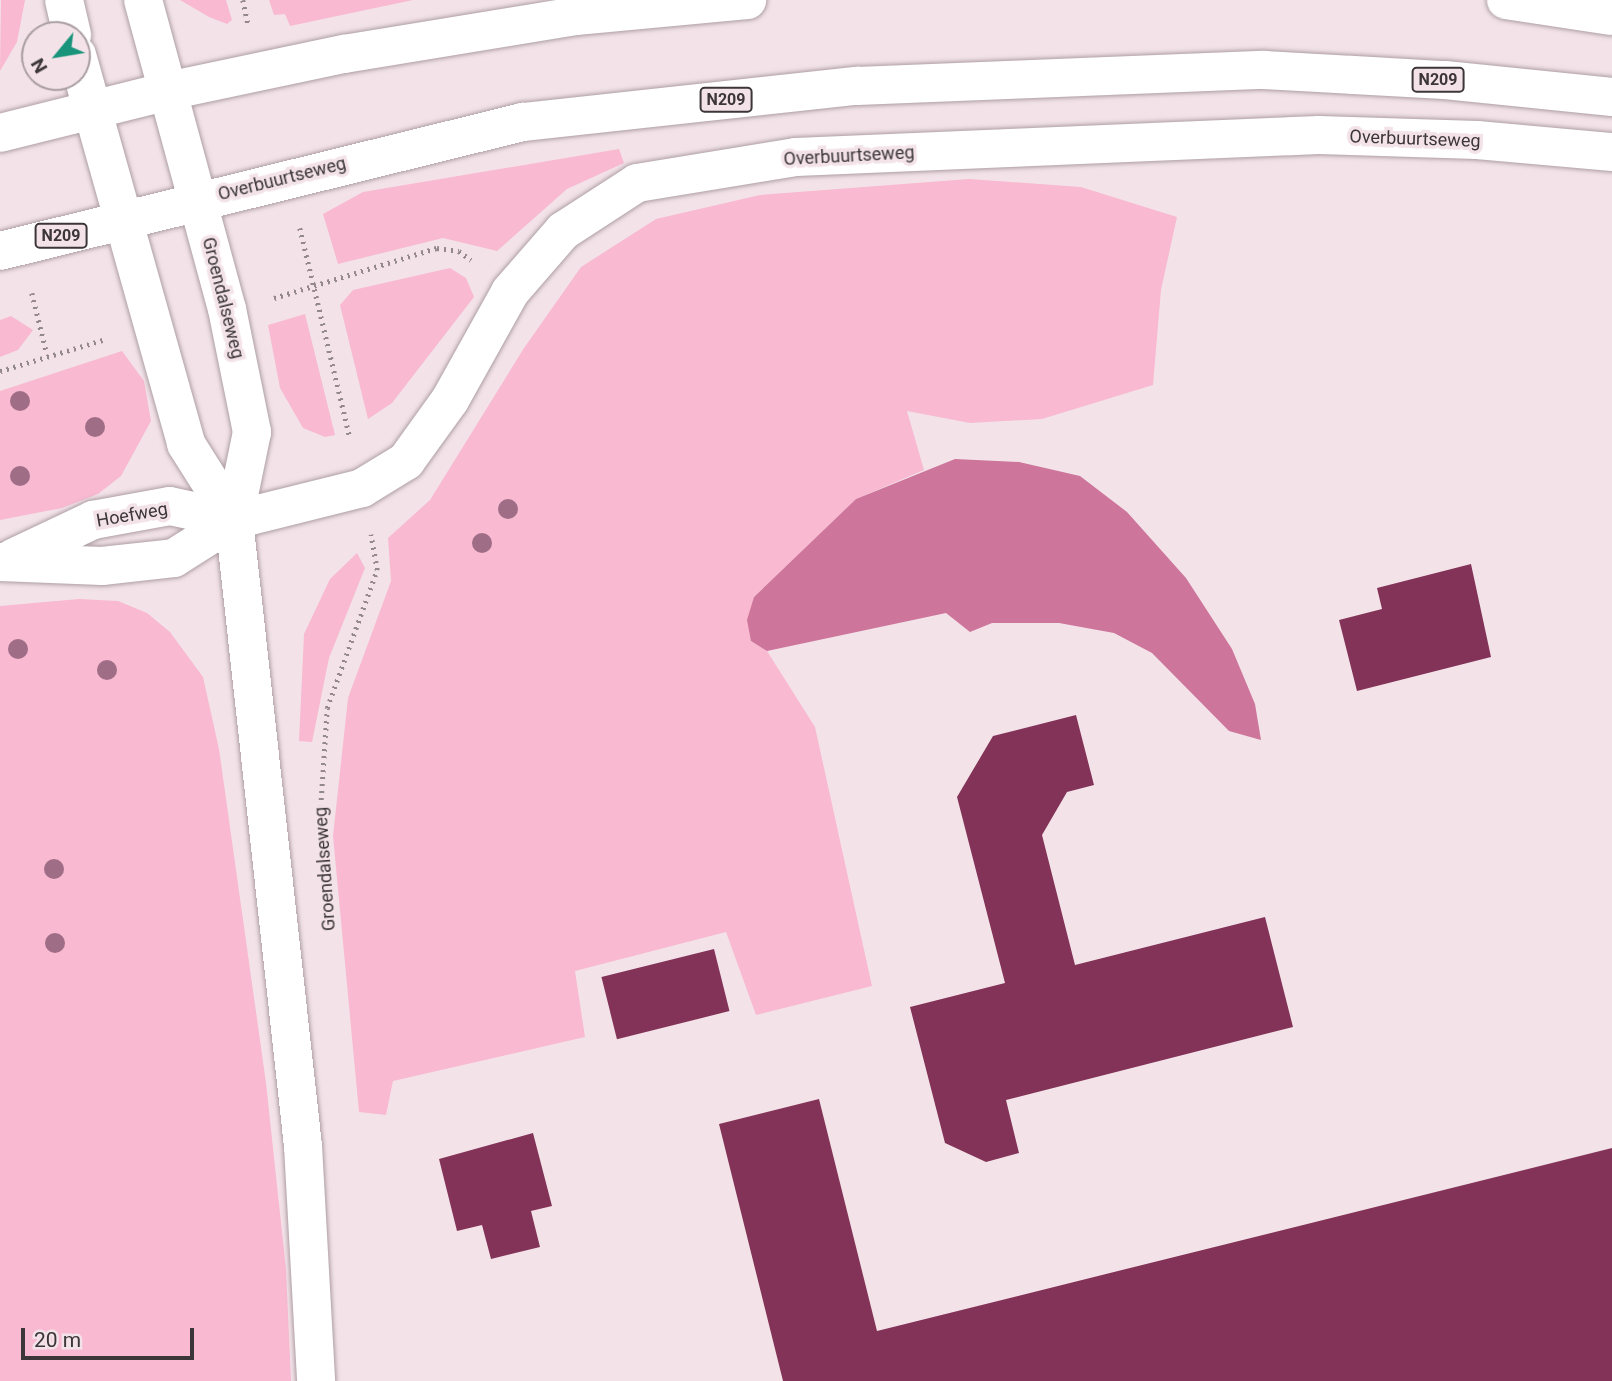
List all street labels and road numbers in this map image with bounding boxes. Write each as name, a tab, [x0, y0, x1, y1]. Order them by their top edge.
road number: N209	[1410, 68, 1466, 92]
road number: N209	[698, 88, 754, 113]
street label: Overbuurtseweg	[1349, 126, 1481, 152]
street label: Overbuurtseweg	[783, 142, 915, 170]
street label: Overbuurtseweg	[216, 153, 348, 205]
road number: N209	[33, 224, 89, 248]
street label: Groendalseweg	[197, 235, 249, 361]
street label: Hoefweg	[95, 498, 169, 532]
street label: Groendalseweg	[310, 806, 340, 932]

